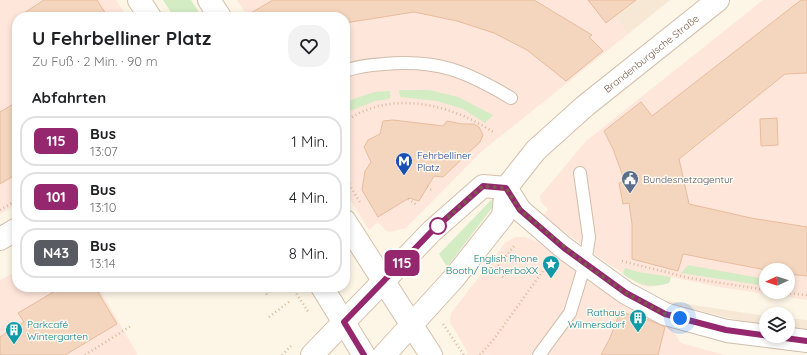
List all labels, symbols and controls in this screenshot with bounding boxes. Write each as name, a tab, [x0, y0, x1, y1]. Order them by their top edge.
street label: Brandenburgische Straße	[601, 12, 702, 96]
button: heart	[288, 25, 330, 67]
text: U Fehrbelliner Platz	[32, 26, 211, 50]
text: Zu Fuß · 2 Min. · 90 m	[32, 53, 158, 69]
text: Abfahrten	[32, 88, 106, 107]
text: Bus	[90, 124, 116, 143]
text: 115	[47, 132, 65, 150]
text: 1 Min.	[291, 132, 328, 151]
text: 13:07	[90, 143, 118, 159]
place label: Fehrbelliner Platz	[417, 149, 472, 174]
metro station icon: Fehrbelliner Platz	[394, 151, 414, 176]
public building icon: Bundesnetzagentur	[620, 169, 640, 194]
place label: Bundesnetzagentur	[643, 173, 734, 186]
text: Bus	[90, 180, 116, 199]
text: 101	[46, 188, 66, 206]
text: 4 Min.	[289, 188, 328, 207]
text: 13:10	[90, 199, 117, 215]
unlabelled marker	[429, 217, 447, 235]
text: Bus	[90, 236, 116, 255]
text: N43	[43, 244, 69, 262]
text: 8 Min.	[289, 244, 328, 263]
line badge: 115	[379, 250, 425, 276]
place label: English Phone Booth/ BücherboXX	[446, 252, 538, 277]
text: 115	[393, 254, 411, 272]
place icon: English Phone Booth/ BücherboXX	[541, 254, 561, 279]
text: 13:14	[90, 255, 116, 271]
north arrow	[759, 263, 795, 299]
map controls	[759, 263, 795, 343]
place label: Rathaus Wilmersdorf	[568, 306, 625, 331]
button: layers	[759, 307, 795, 343]
building icon: Rathaus Wilmersdorf	[628, 308, 648, 333]
your location	[670, 308, 690, 328]
place label: Parkcafé Wintergarten	[27, 318, 88, 343]
building icon: Parkcafé Wintergarten	[4, 320, 24, 345]

